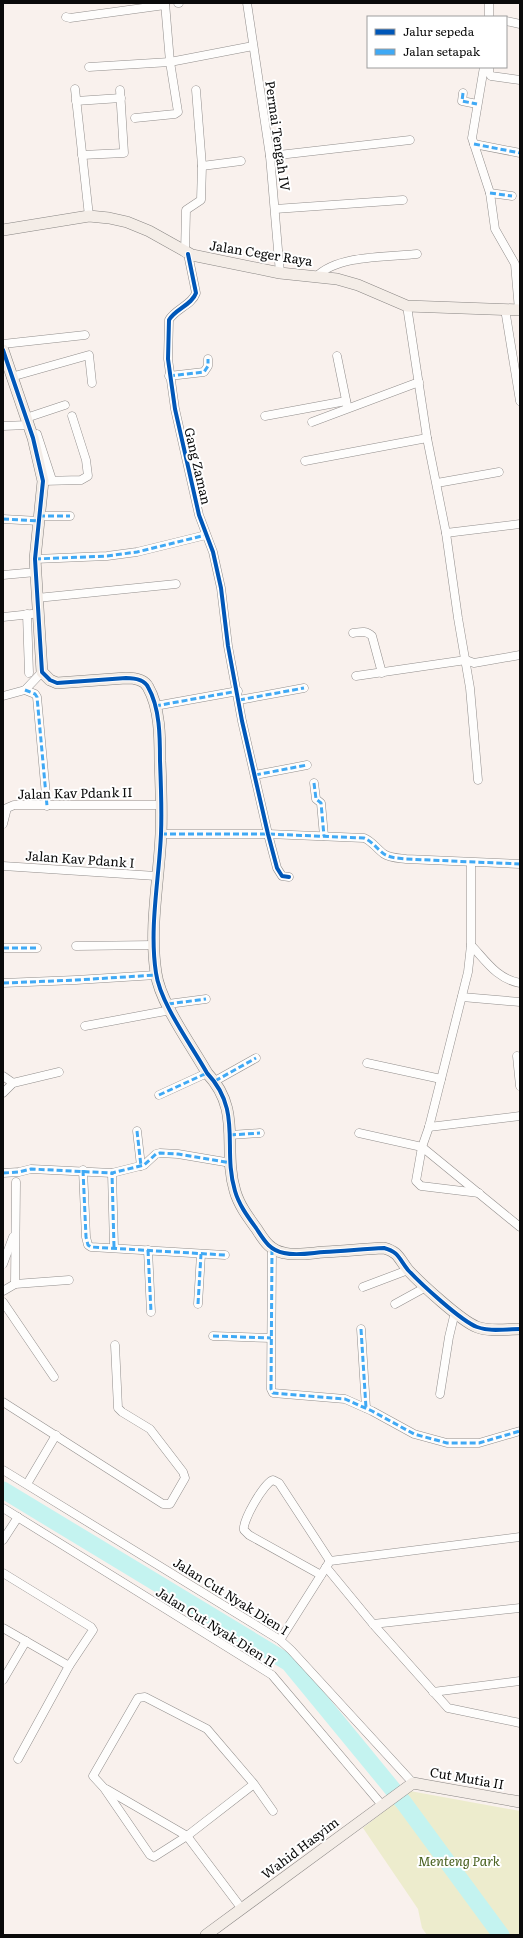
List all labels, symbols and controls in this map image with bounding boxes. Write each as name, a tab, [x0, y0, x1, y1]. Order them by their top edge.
legend	[367, 16, 507, 68]
text: Jalur sepeda	[403, 22, 475, 40]
text: Jalan setapak	[403, 42, 481, 60]
street label: Permai Tengah IV	[261, 79, 296, 193]
street label: Jalan Ceger Raya	[208, 235, 314, 270]
street label: Gang Zaman	[180, 425, 217, 507]
street label: Jalan Kav Pdank II	[17, 782, 133, 803]
street label: Jalan Kav Pdank I	[25, 845, 135, 872]
street label: Jalan Cut Nyak Dien I	[170, 1552, 293, 1639]
street label: Jalan Cut Nyak Dien II	[153, 1582, 280, 1671]
street label: Cut Mutia II	[429, 1762, 506, 1793]
street label: Wahid Hasyim	[257, 1812, 343, 1883]
park label: Menteng Park	[418, 1851, 501, 1870]

